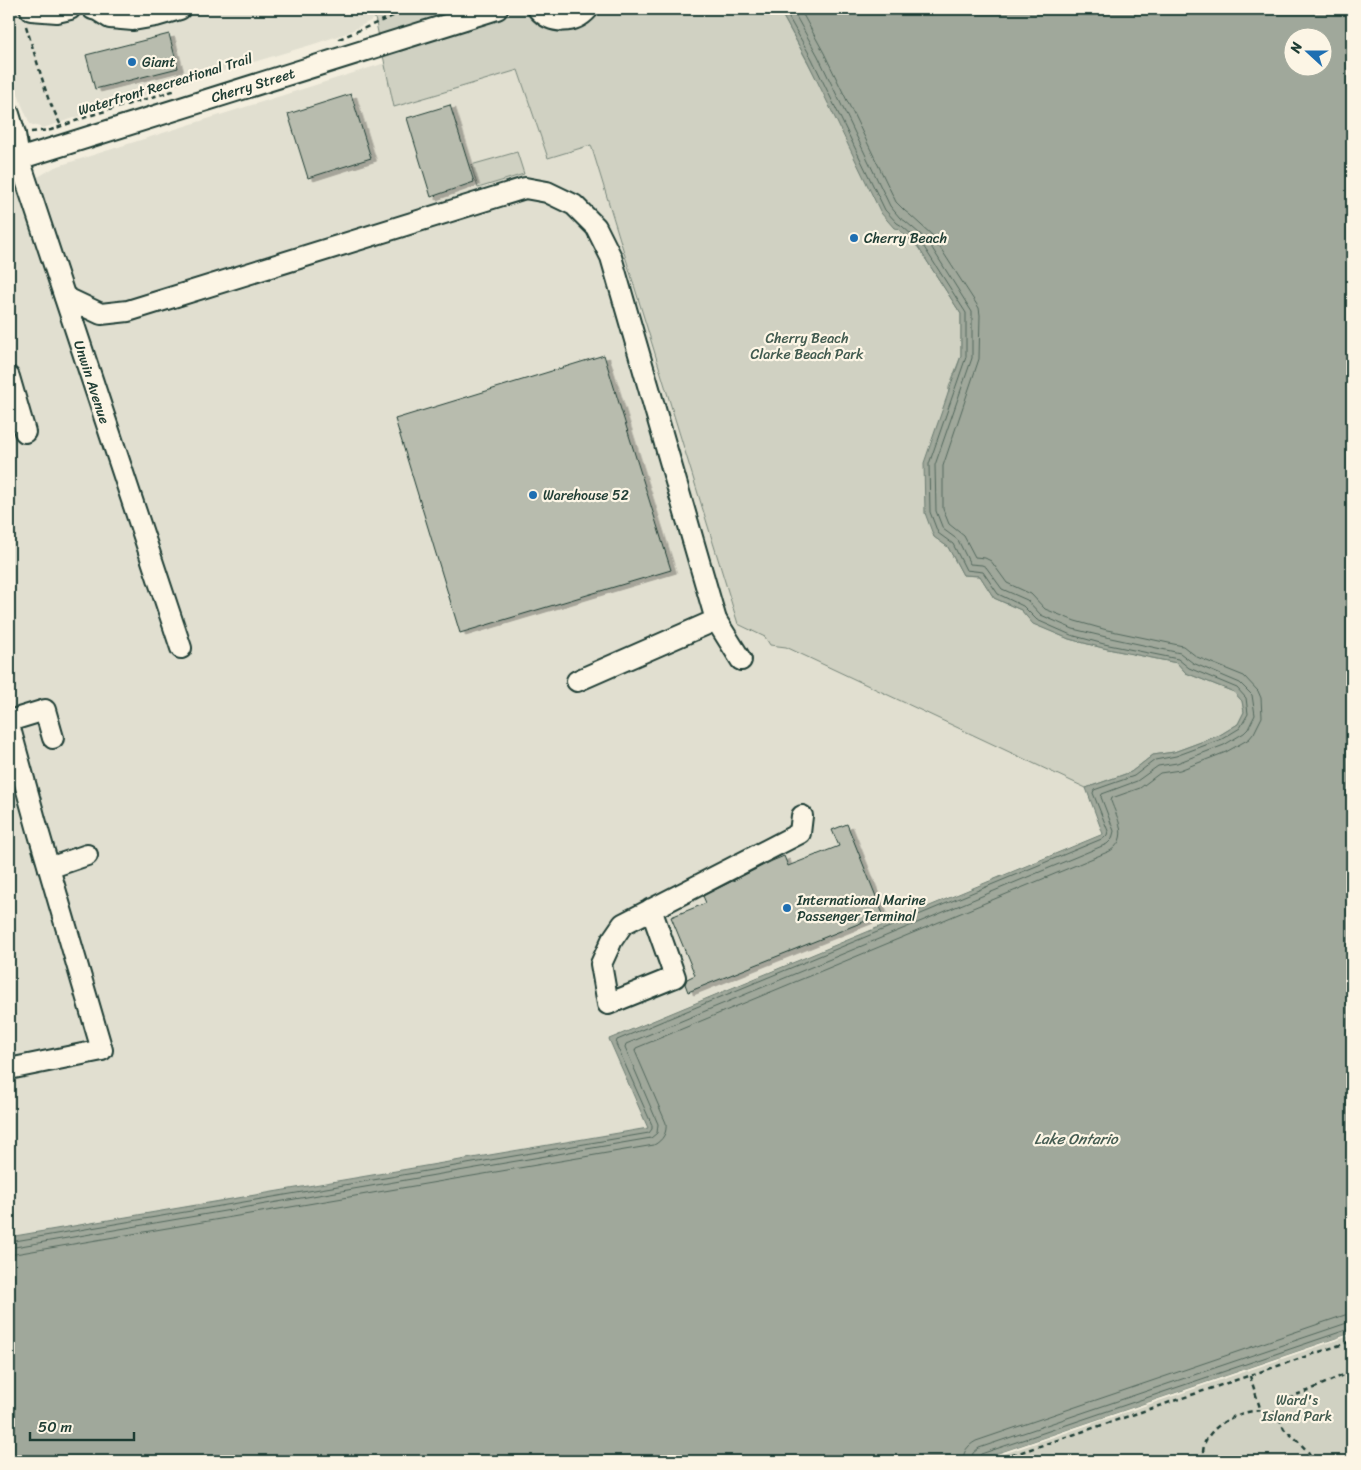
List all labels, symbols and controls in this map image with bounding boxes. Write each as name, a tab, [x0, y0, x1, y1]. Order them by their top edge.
north arrow	[1284, 28, 1334, 78]
text: N	[1283, 38, 1310, 57]
street label: Waterfront Recreational Trail	[75, 46, 257, 123]
place label: Giant	[142, 50, 175, 75]
marker: Giant	[126, 56, 138, 68]
street label: Cherry Street	[208, 61, 298, 110]
place label: Cherry Beach	[864, 226, 947, 251]
marker: Cherry Beach	[848, 232, 860, 244]
park label: Cherry Beach Clarke Beach Park	[751, 326, 864, 367]
street label: Unwin Avenue	[66, 337, 117, 427]
place label: Warehouse 52	[543, 483, 629, 508]
marker: Warehouse 52	[527, 489, 539, 501]
place label: International Marine Passenger Terminal	[796, 888, 926, 929]
marker: International Marine Passenger Terminal	[781, 902, 793, 914]
water label: Lake Ontario	[1034, 1126, 1119, 1152]
park label: Ward's Island Park	[1261, 1388, 1332, 1429]
scale bar	[30, 1410, 134, 1442]
text: 50 m	[38, 1414, 73, 1440]

